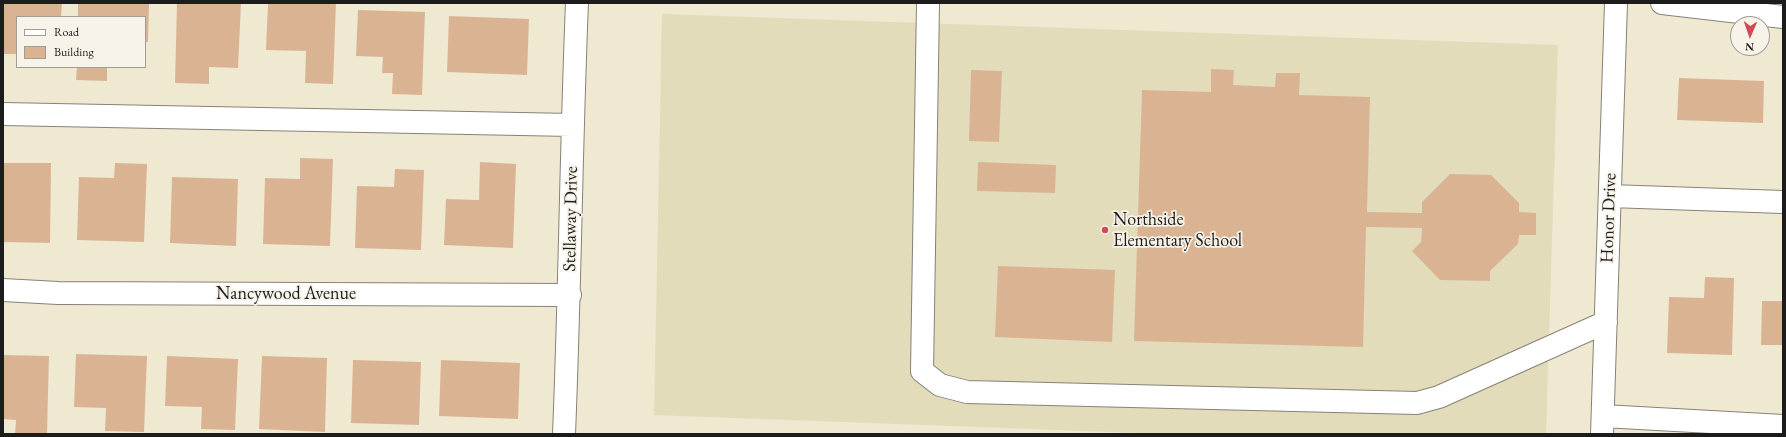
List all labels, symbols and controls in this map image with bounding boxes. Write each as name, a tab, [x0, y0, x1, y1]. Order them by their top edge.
legend	[16, 16, 146, 68]
north arrow	[1730, 16, 1770, 56]
text: Road	[54, 24, 79, 40]
text: N	[1745, 40, 1754, 54]
text: Building	[54, 44, 94, 60]
street label: Stellaway Drive	[559, 166, 583, 272]
street label: Honor Drive	[1597, 173, 1621, 263]
place label: Northside Elementary School	[1113, 209, 1242, 252]
marker: Northside Elementary School	[1100, 225, 1110, 235]
street label: Nancywood Avenue	[216, 283, 356, 305]

